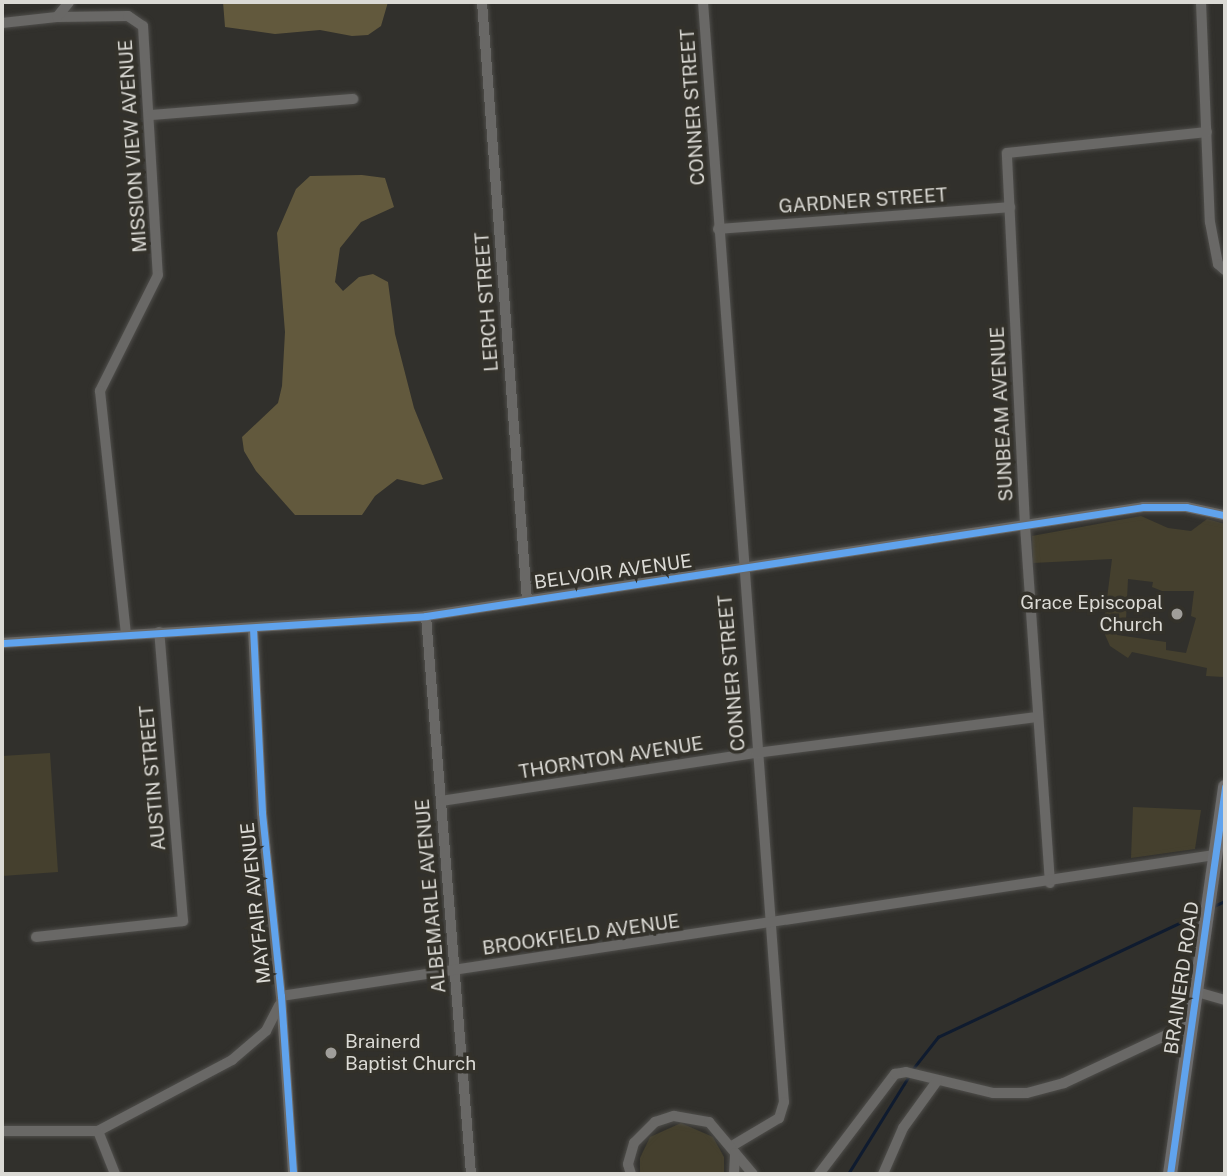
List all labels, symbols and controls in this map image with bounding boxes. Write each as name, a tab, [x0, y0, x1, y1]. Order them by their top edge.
street label: CONNER STREET	[676, 28, 710, 186]
street label: MISSION VIEW AVENUE	[114, 38, 152, 254]
street label: GARDNER STREET	[778, 184, 948, 218]
street label: LERCH STREET	[471, 232, 503, 372]
street label: SUNBEAM AVENUE	[986, 326, 1018, 502]
street label: BELVOIR AVENUE	[533, 550, 693, 594]
place label: Grace Episcopal Church	[1020, 592, 1163, 636]
street label: CONNER STREET	[714, 594, 750, 752]
marker: Grace Episcopal Church	[1169, 606, 1185, 622]
street label: AUSTIN STREET	[135, 704, 171, 852]
street label: THORNTON AVENUE	[517, 732, 705, 784]
street label: ALBEMARLE AVENUE	[411, 798, 451, 994]
street label: MAYFAIR AVENUE	[236, 821, 276, 985]
street label: BRAINERD ROAD	[1160, 900, 1204, 1056]
street label: BROOKFIELD AVENUE	[481, 910, 681, 960]
place label: Brainerd Baptist Church	[345, 1031, 476, 1075]
marker: Brainerd Baptist Church	[323, 1045, 339, 1061]

